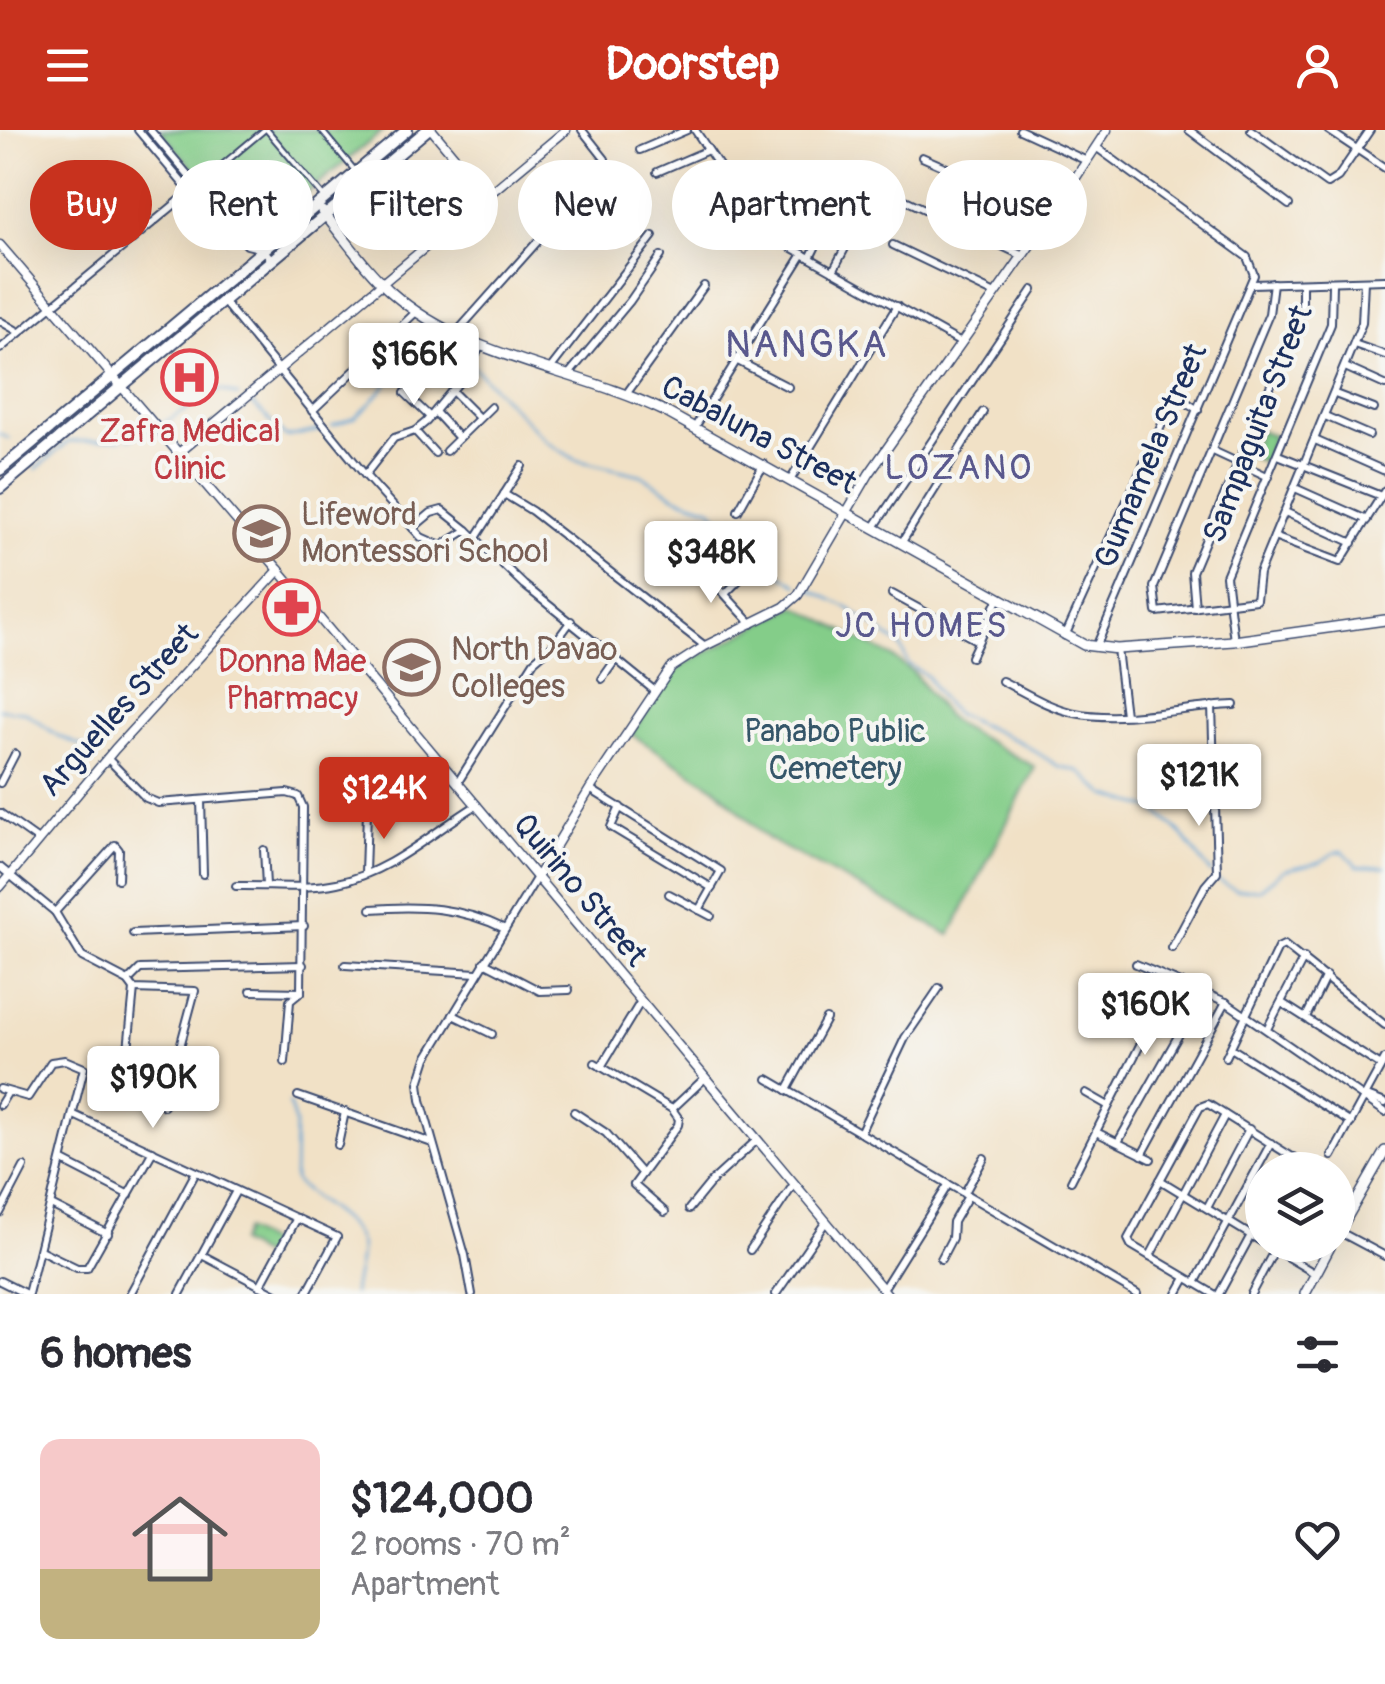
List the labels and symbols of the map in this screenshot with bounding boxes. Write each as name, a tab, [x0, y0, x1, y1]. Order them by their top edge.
street label: Sampaguita Street	[1194, 299, 1322, 548]
district label: NANGKA	[725, 321, 889, 369]
pin: $166K	[344, 323, 484, 408]
street label: Gumamela Street	[1086, 338, 1216, 574]
hospital icon: Zafra Medical Clinic	[160, 348, 220, 408]
street label: Cabaluna Street	[654, 367, 864, 503]
place label: Zafra Medical Clinic	[99, 412, 281, 489]
district label: LOZANO	[884, 446, 1034, 490]
place label: Lifeword Montessori School	[301, 495, 549, 572]
school or university icon: Lifeword Montessori School	[232, 503, 292, 563]
pin: $348K	[641, 521, 781, 606]
pharmacy icon: Donna Mae Pharmacy	[262, 578, 322, 638]
district label: JC HOMES	[835, 604, 1009, 648]
street label: Arguelles Street	[31, 615, 207, 805]
place label: North Davao Colleges	[451, 630, 618, 707]
school or university icon: North Davao Colleges	[382, 638, 442, 698]
place label: Donna Mae Pharmacy	[218, 642, 367, 719]
park label: Panabo Public Cemetery	[744, 712, 926, 789]
pin: $121K	[1129, 744, 1269, 829]
pin: $124K	[314, 757, 454, 842]
street label: Quirino Street	[504, 805, 656, 975]
pin: $160K	[1075, 973, 1215, 1058]
pin: $190K	[83, 1046, 223, 1131]

